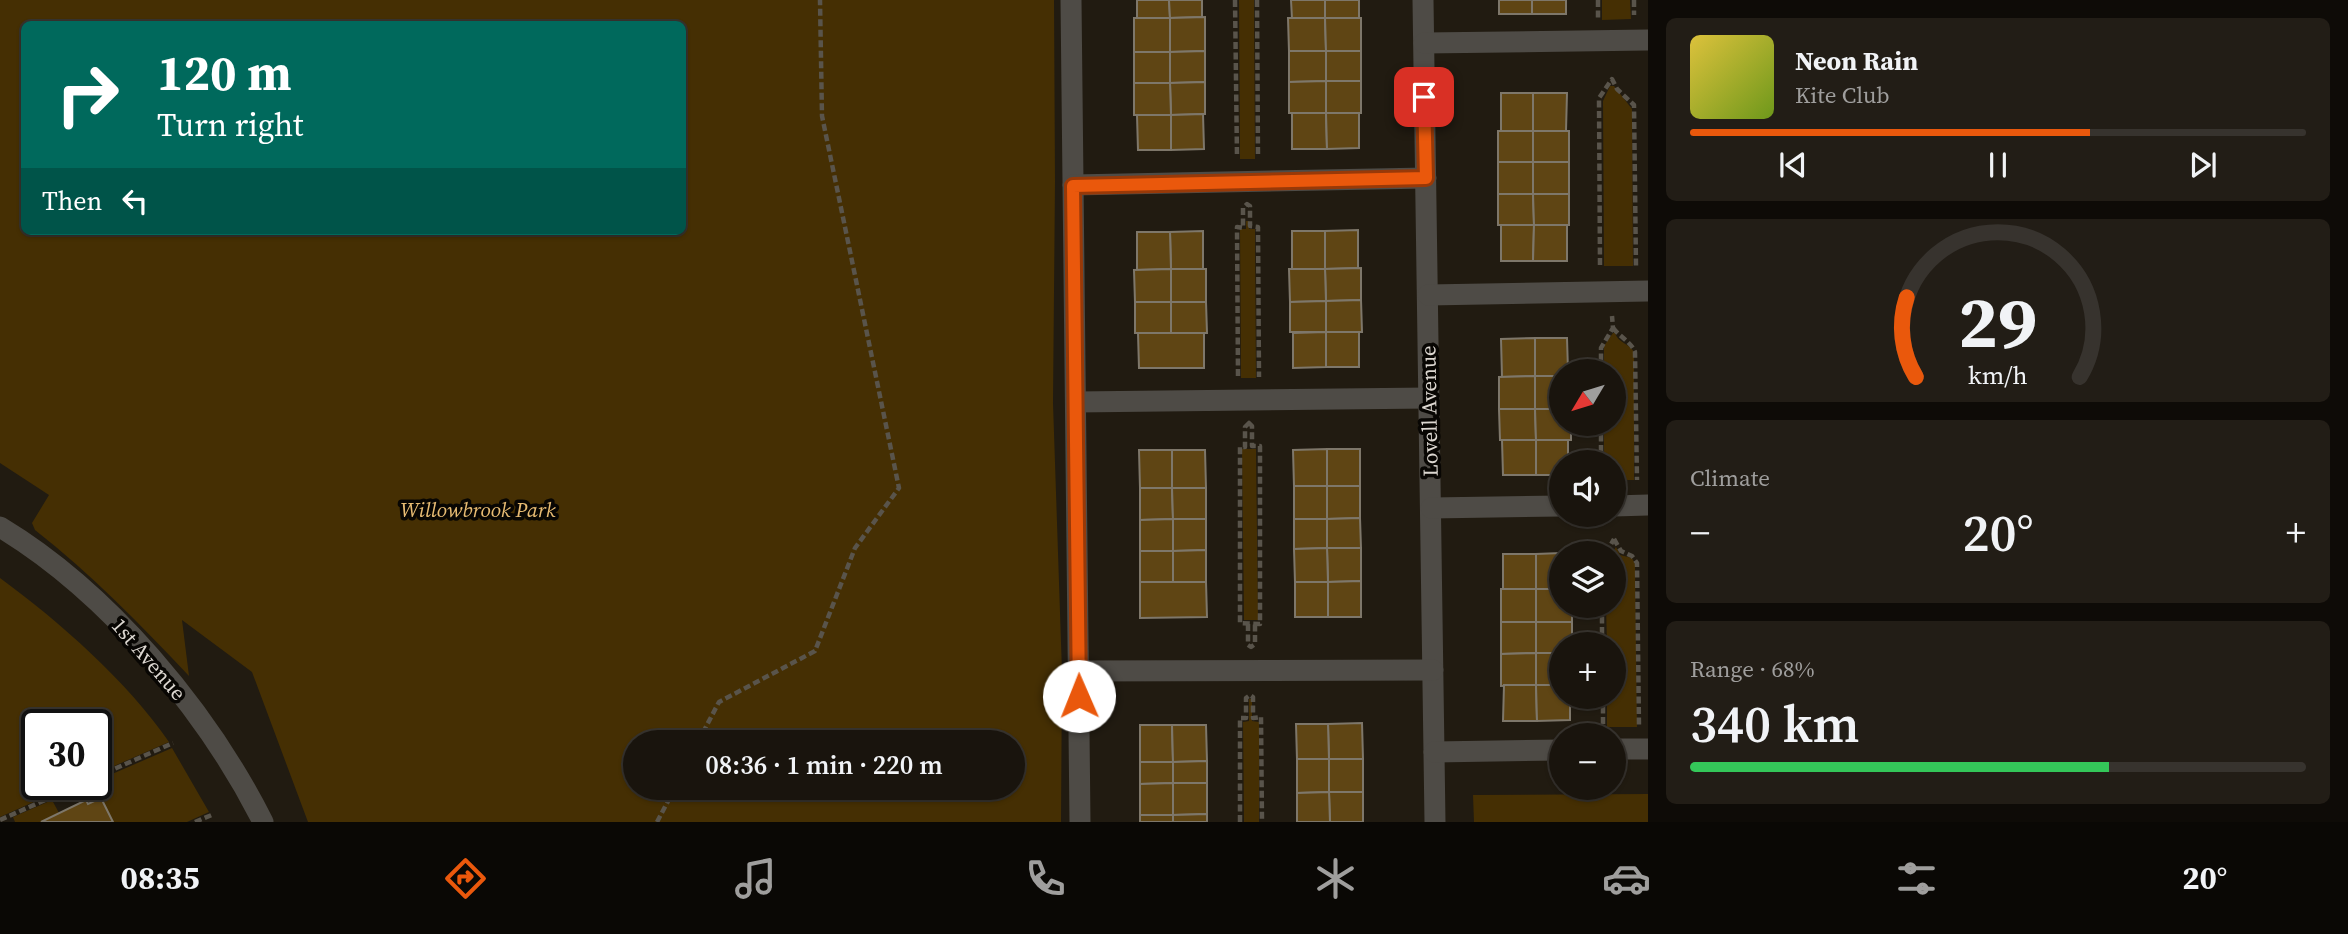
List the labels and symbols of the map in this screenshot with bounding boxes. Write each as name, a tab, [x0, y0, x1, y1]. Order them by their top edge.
pin	[1394, 67, 1454, 127]
street label: Lovell Avenue	[1413, 345, 1445, 477]
north arrow	[1549, 359, 1626, 436]
park label: Willowbrook Park	[400, 495, 556, 524]
street label: 1st Avenue	[105, 612, 193, 706]
position arrow	[1042, 659, 1116, 733]
speed limit sign: 30	[21, 709, 112, 800]

